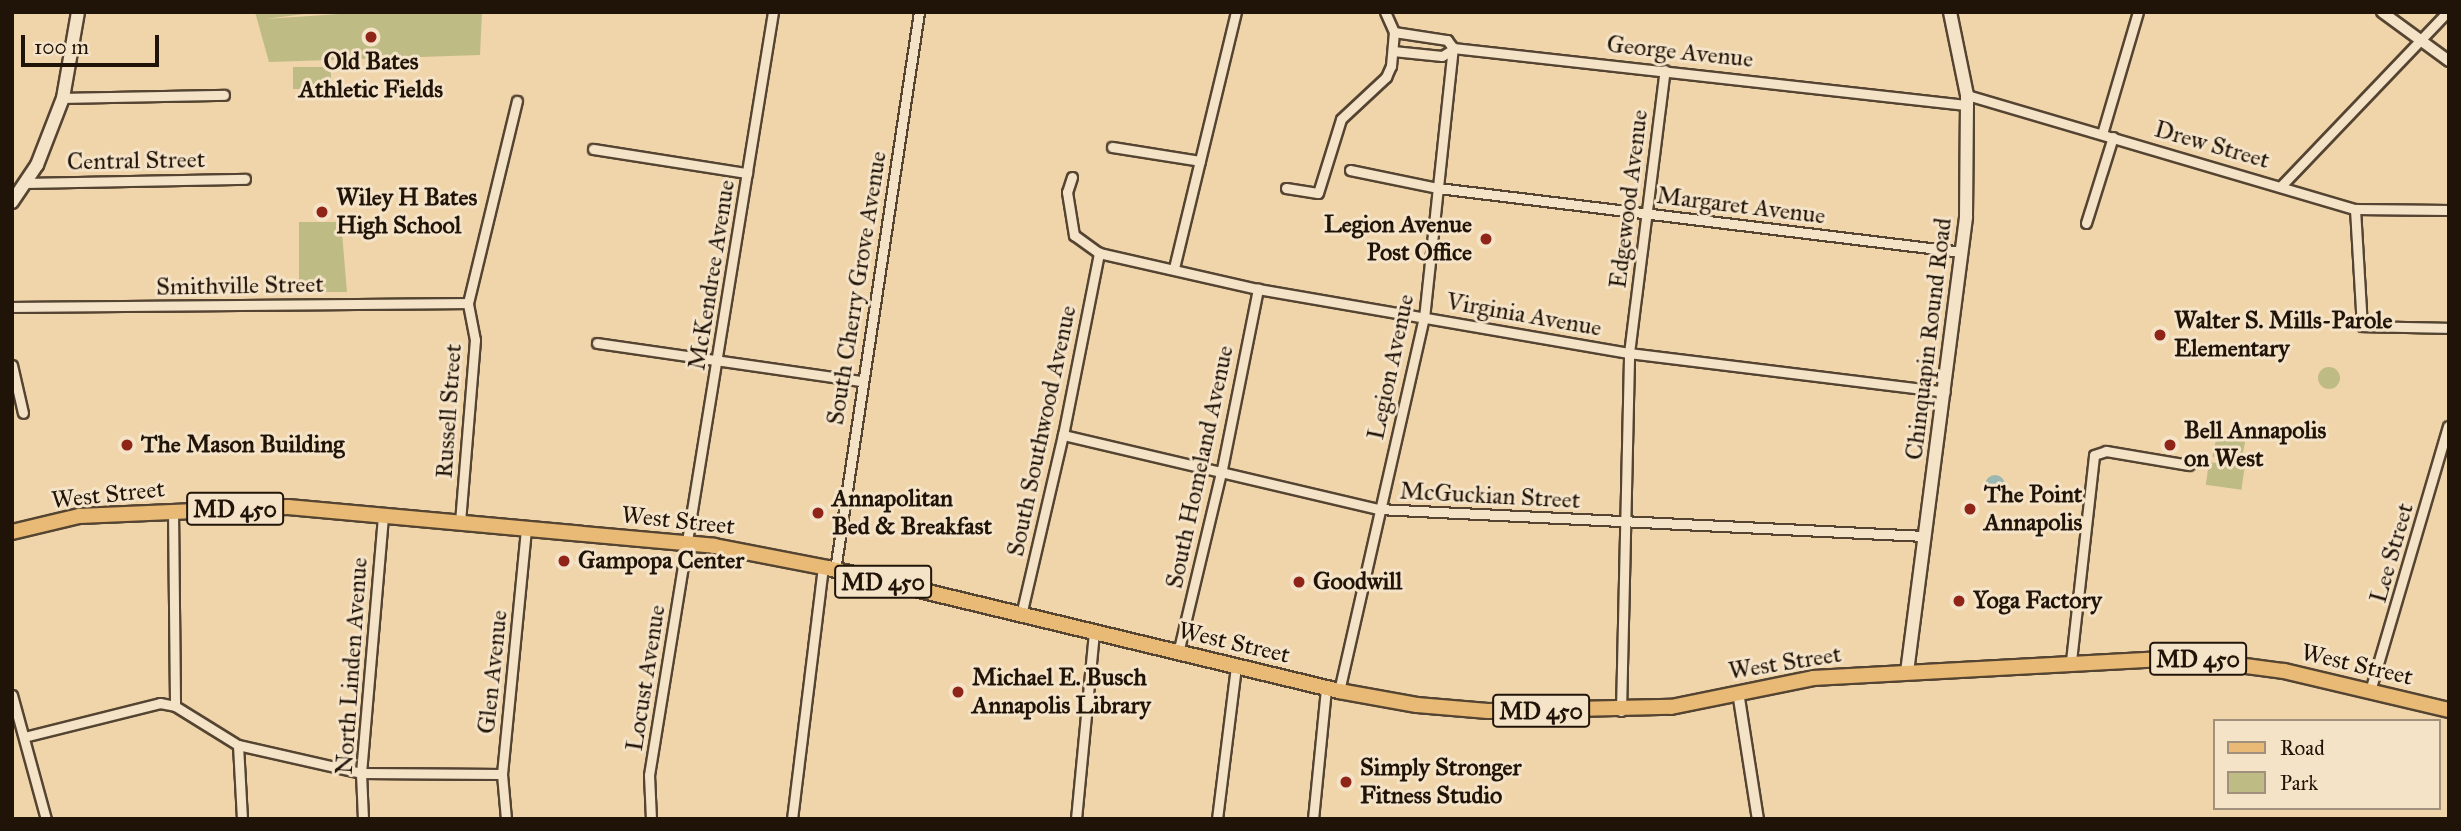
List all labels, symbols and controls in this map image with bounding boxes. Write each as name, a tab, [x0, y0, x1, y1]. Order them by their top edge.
scale bar	[24, 21, 163, 65]
marker: Old Bates Athletic Fields	[363, 29, 379, 45]
street label: George Avenue	[1605, 30, 1755, 74]
text: 100 m	[34, 34, 89, 60]
place label: Old Bates Athletic Fields	[299, 48, 443, 104]
street label: Edgewood Avenue	[1604, 108, 1654, 290]
street label: Drew Street	[2151, 115, 2273, 175]
street label: Central Street	[67, 145, 205, 177]
street label: South Cherry Grove Avenue	[821, 149, 893, 427]
street label: McKendree Avenue	[683, 178, 741, 372]
street label: Margaret Avenue	[1655, 181, 1827, 231]
place label: Wiley H Bates High School	[336, 184, 477, 240]
marker: Wiley H Bates High School	[314, 204, 330, 220]
place label: Legion Avenue Post Office	[1324, 211, 1472, 267]
street label: Chinquapin Round Road	[1900, 216, 1958, 462]
marker: Legion Avenue Post Office	[1478, 231, 1494, 247]
street label: Smithville Street	[156, 270, 324, 302]
street label: Virginia Avenue	[1444, 287, 1604, 343]
street label: Legion Avenue	[1362, 292, 1420, 442]
street label: South Southwood Avenue	[1001, 303, 1083, 559]
place label: Walter S. Mills-Parole Elementary	[2174, 307, 2392, 363]
marker: Walter S. Mills-Parole Elementary	[2152, 327, 2168, 343]
street label: Russell Street	[430, 343, 468, 479]
street label: South Homeland Avenue	[1160, 343, 1240, 591]
place label: Bell Annapolis on West	[2184, 417, 2326, 473]
place label: The Mason Building	[141, 431, 344, 459]
marker: The Mason Building	[119, 437, 135, 453]
marker: Bell Annapolis on West	[2162, 437, 2178, 453]
street label: West Street	[50, 475, 166, 515]
street label: McGuckian Street	[1399, 477, 1581, 515]
place label: The Point Annapolis	[1984, 481, 2082, 537]
place label: Annapolitan Bed & Breakfast	[832, 485, 992, 541]
road number: MD 450	[186, 489, 284, 528]
street label: Lee Street	[2364, 500, 2420, 606]
street label: West Street	[620, 501, 736, 541]
marker: The Point Annapolis	[1962, 501, 1978, 517]
marker: Annapolitan Bed & Breakfast	[810, 505, 826, 521]
place label: Gampopa Center	[578, 547, 744, 575]
marker: Gampopa Center	[556, 553, 572, 569]
street label: North Linden Avenue	[330, 556, 374, 776]
road number: MD 450	[834, 562, 932, 602]
place label: Goodwill	[1313, 568, 1402, 596]
marker: Goodwill	[1291, 574, 1307, 590]
place label: Yoga Factory	[1973, 587, 2102, 615]
marker: Yoga Factory	[1951, 593, 1967, 609]
street label: Locust Avenue	[620, 603, 672, 753]
street label: Glen Avenue	[472, 609, 514, 735]
street label: West Street	[1175, 616, 1293, 670]
street label: West Street	[2298, 638, 2416, 692]
road number: MD 450	[2149, 639, 2247, 678]
street label: West Street	[1727, 640, 1843, 686]
place label: Michael E. Busch Annapolis Library	[972, 664, 1151, 720]
marker: Michael E. Busch Annapolis Library	[950, 684, 966, 700]
road number: MD 450	[1492, 692, 1590, 730]
legend	[2212, 719, 2440, 810]
text: Road	[2280, 735, 2325, 761]
place label: Simply Stronger Fitness Studio	[1360, 754, 1522, 810]
text: Park	[2280, 770, 2318, 796]
marker: Simply Stronger Fitness Studio	[1338, 774, 1354, 790]

